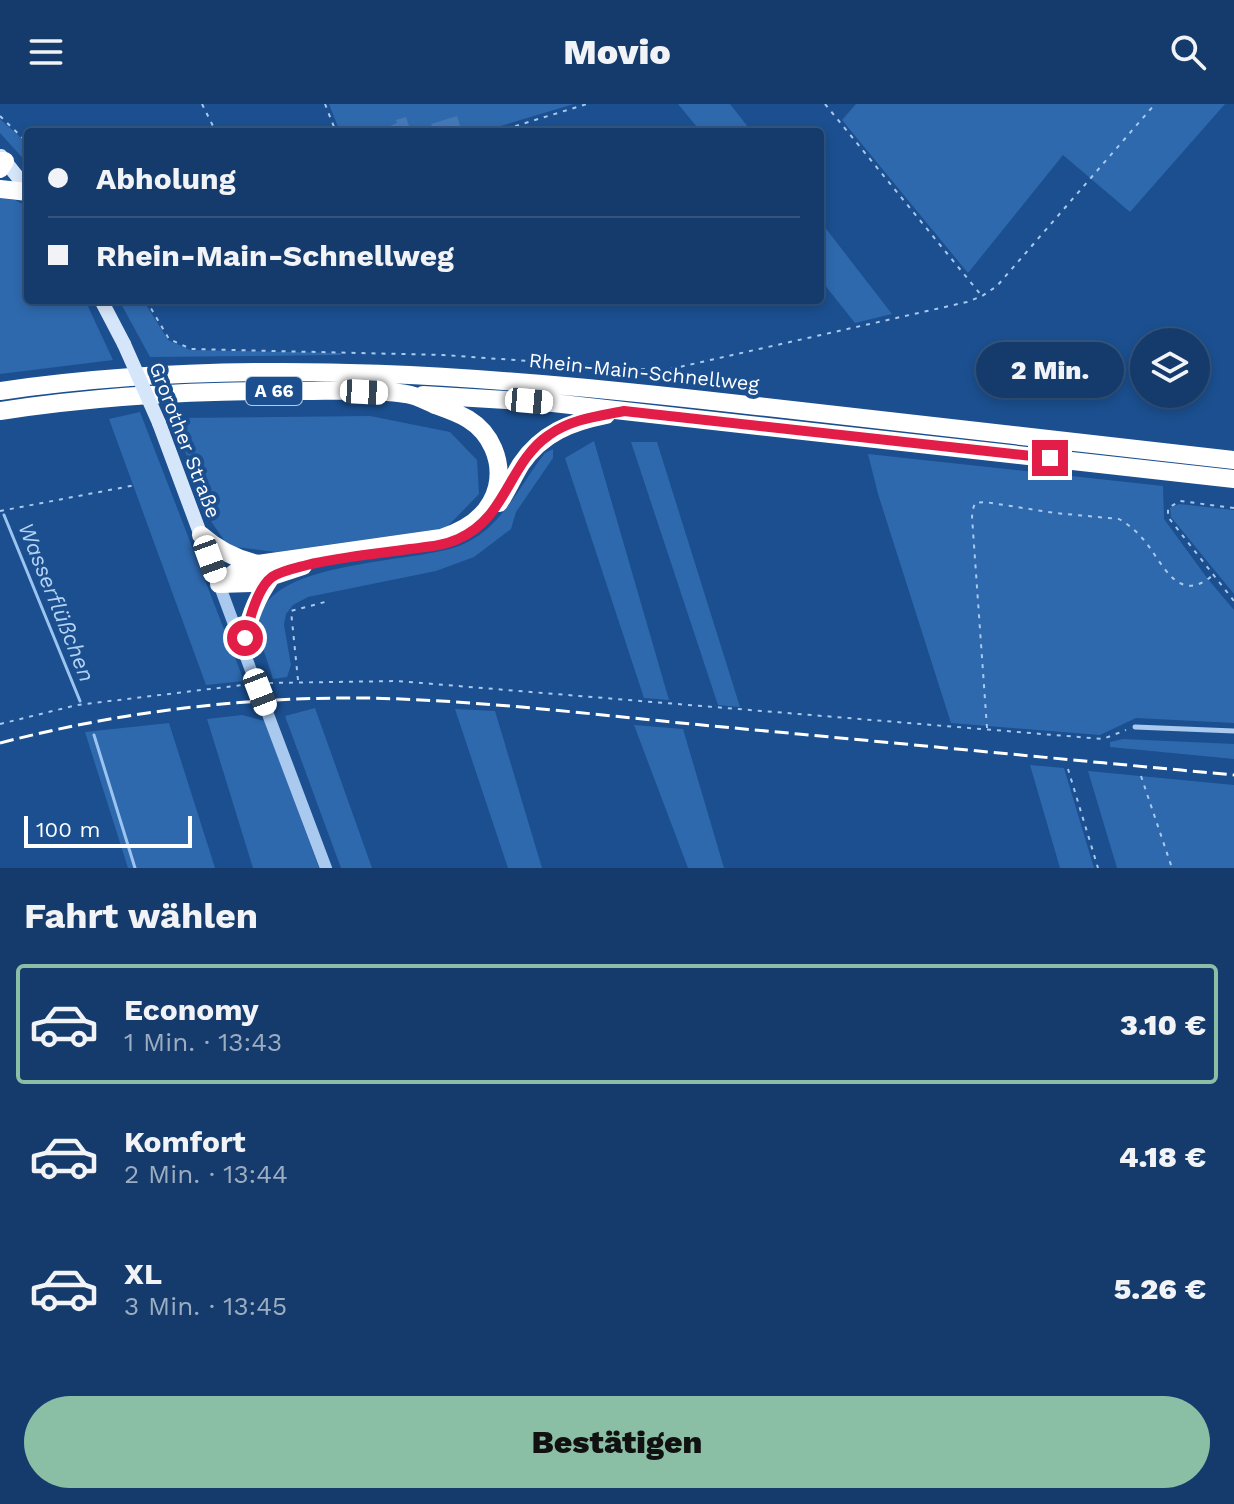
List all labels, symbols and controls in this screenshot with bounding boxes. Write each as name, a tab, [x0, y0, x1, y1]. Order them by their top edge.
icon: menu	[24, 30, 68, 74]
icon: search	[1166, 30, 1210, 74]
text: Movio	[563, 31, 671, 73]
text: Abholung	[96, 161, 235, 196]
text: Rhein-Main-Schnellweg	[96, 238, 454, 273]
map controls	[1130, 328, 1210, 408]
button: layers	[1130, 328, 1210, 408]
callout: 2 Min.	[976, 342, 1124, 398]
street label: Rhein-Main-Schnellweg	[528, 348, 761, 396]
text: 2 Min.	[1011, 355, 1089, 385]
street label: Grorother Straße	[144, 359, 226, 521]
road number: A 66	[246, 377, 302, 405]
car	[339, 379, 389, 405]
car	[504, 387, 554, 415]
route end	[1032, 440, 1068, 476]
water label: Wasserflüßchen	[13, 519, 100, 685]
car	[191, 532, 229, 586]
route start	[227, 620, 263, 656]
car	[240, 665, 280, 719]
scale bar	[24, 812, 192, 848]
text: 100 m	[36, 817, 100, 842]
text: Fahrt wählen	[24, 895, 258, 937]
icon: car	[28, 988, 100, 1060]
text: Economy	[124, 992, 259, 1027]
text: 3.10 €	[1120, 1007, 1206, 1042]
text: 1 Min. · 13:43	[124, 1027, 282, 1057]
icon: car	[28, 1120, 100, 1192]
text: Komfort	[124, 1124, 246, 1159]
text: 4.18 €	[1119, 1139, 1206, 1174]
text: 2 Min. · 13:44	[124, 1159, 288, 1189]
icon: car	[28, 1252, 100, 1324]
text: XL	[124, 1256, 162, 1291]
text: 5.26 €	[1114, 1271, 1206, 1306]
text: 3 Min. · 13:45	[124, 1291, 287, 1321]
button: Bestätigen	[24, 1396, 1210, 1488]

